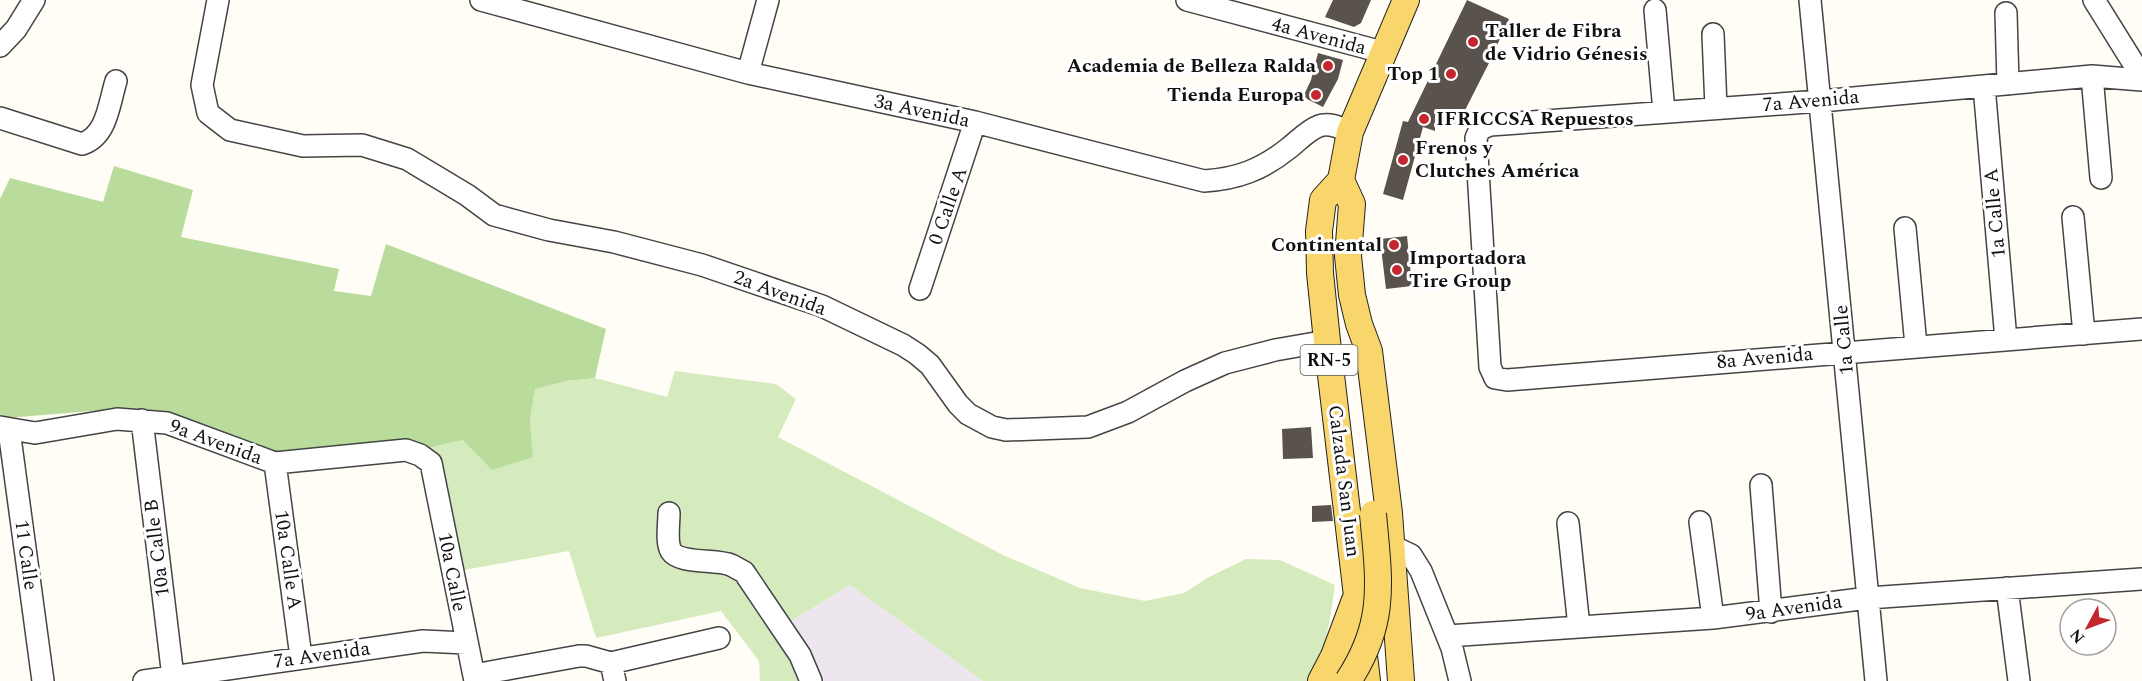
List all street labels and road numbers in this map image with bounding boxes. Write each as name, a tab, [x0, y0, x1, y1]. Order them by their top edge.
street label: 4a Avenida	[1268, 9, 1370, 63]
street label: 7a Avenida	[1761, 82, 1861, 120]
street label: 3a Avenida	[871, 86, 973, 136]
street label: 0 Calle A	[921, 163, 975, 249]
street label: 1a Calle A	[1976, 167, 2014, 259]
street label: 2a Avenida	[729, 262, 831, 324]
street label: 1a Calle	[1826, 304, 1862, 376]
street label: 8a Avenida	[1715, 339, 1815, 377]
road number: RN-5	[1300, 345, 1358, 375]
street label: Calzada San Juan	[1320, 403, 1368, 559]
street label: 9a Avenida	[165, 411, 267, 473]
street label: 10a Calle B	[136, 497, 178, 599]
street label: 10a Calle A	[266, 508, 310, 612]
street label: 11 Calle	[6, 518, 46, 592]
street label: 10a Calle	[430, 530, 474, 614]
street label: 9a Avenida	[1744, 586, 1844, 630]
street label: 7a Avenida	[272, 633, 372, 677]

